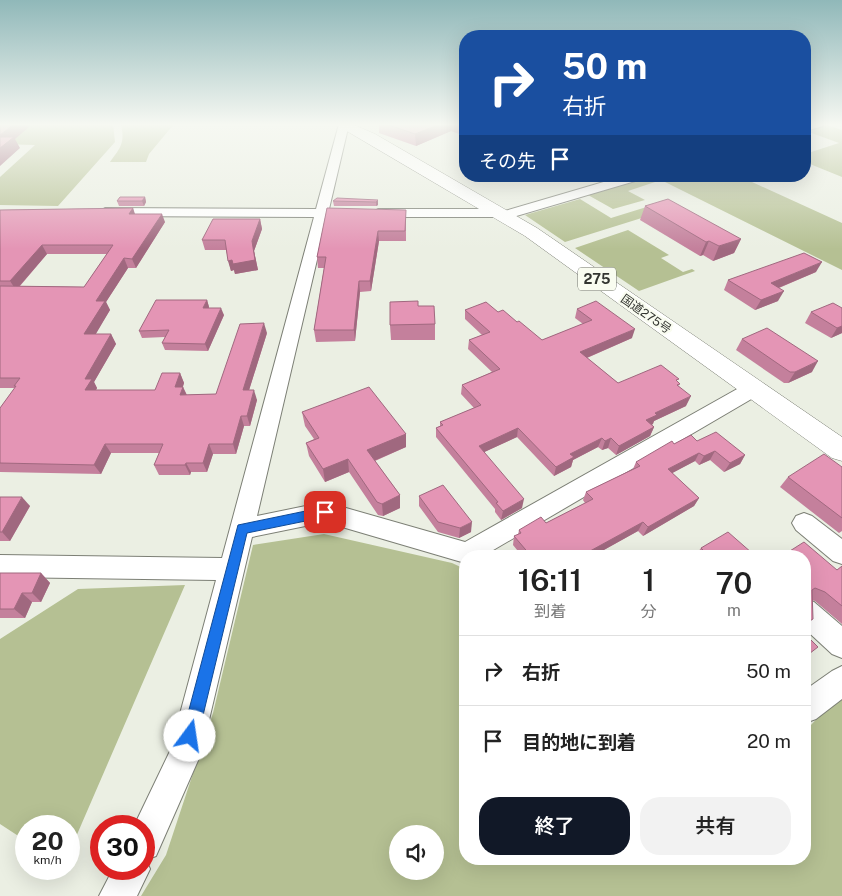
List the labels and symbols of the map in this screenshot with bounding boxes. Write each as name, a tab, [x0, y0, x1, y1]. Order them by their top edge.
road number: 275	[578, 268, 616, 290]
street label: 国道275号	[618, 292, 674, 336]
pin	[304, 491, 346, 533]
position arrow	[163, 709, 215, 761]
speed limit sign: 30	[90, 815, 155, 880]

